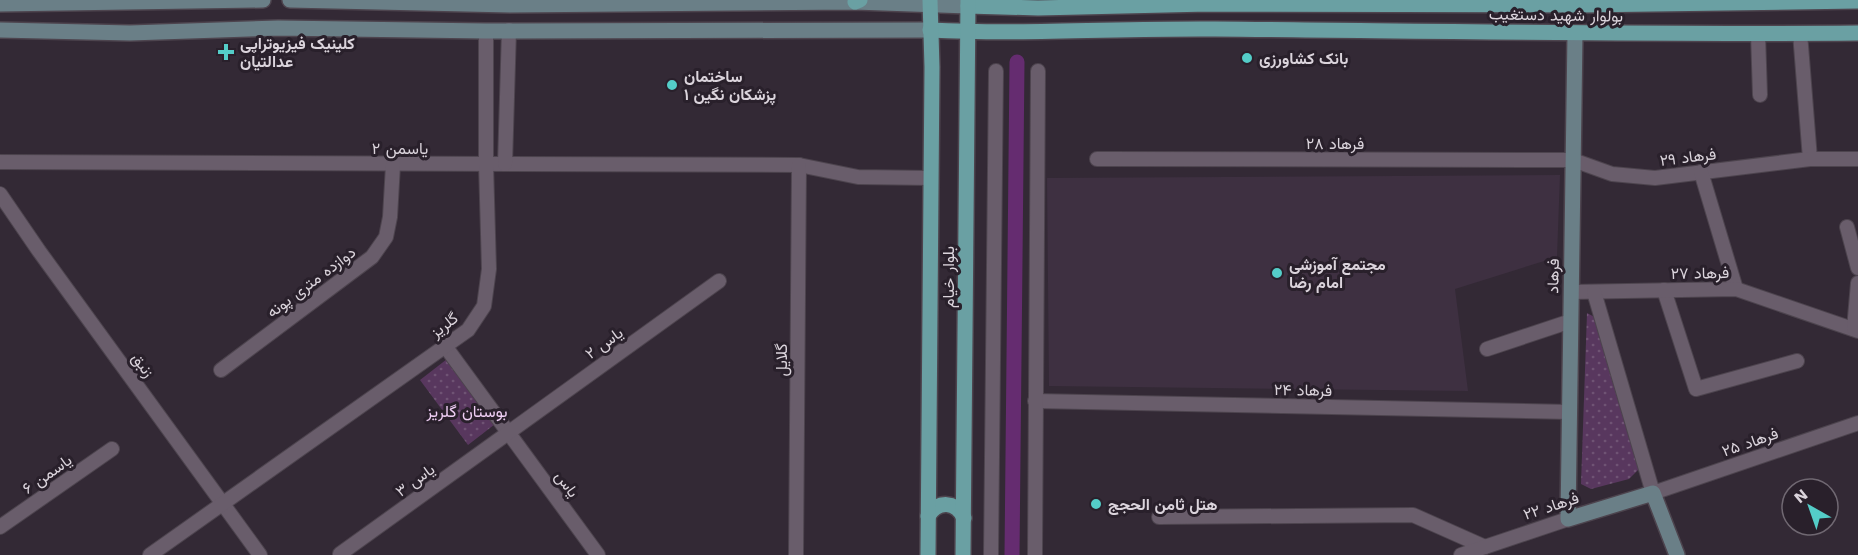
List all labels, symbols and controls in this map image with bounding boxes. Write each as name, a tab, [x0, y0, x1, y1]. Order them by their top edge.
street label: بولوار شهید دستغیب	[1489, 4, 1623, 27]
place label: کلینیک فیزیوتراپی عدالتیان	[240, 34, 355, 71]
marker: کلینیک فیزیوتراپی عدالتیان	[217, 43, 235, 61]
place label: بانک کشاورزی	[1259, 49, 1348, 69]
marker: بانک کشاورزی	[1240, 51, 1254, 65]
place label: ساختمان پزشکان نگین ۱	[684, 67, 777, 106]
marker: ساختمان پزشکان نگین ۱	[665, 78, 679, 92]
street label: فرهاد ۲۸	[1306, 134, 1364, 154]
street label: یاسمن ۲	[372, 139, 428, 159]
street label: فرهاد ۲۹	[1659, 144, 1717, 171]
street label: دوازده متری پونه	[263, 242, 360, 323]
street label: بلوار خیام	[939, 246, 959, 308]
place label: مجتمع آموزشی امام رضا	[1289, 255, 1386, 293]
street label: فرهاد	[1543, 258, 1564, 294]
street label: فرهاد ۲۷	[1671, 263, 1729, 284]
marker: مجتمع آموزشی امام رضا	[1270, 266, 1284, 280]
street label: گلریز	[426, 308, 462, 343]
street label: یاس ۲	[581, 323, 627, 364]
street label: گلایل	[772, 344, 792, 377]
street label: زنبق	[127, 349, 158, 382]
street label: فرهاد ۲۴	[1274, 380, 1332, 401]
park label: بوستان گلریز	[425, 402, 508, 422]
street label: فرهاد ۲۵	[1719, 423, 1781, 461]
street label: یاسمن ۶	[19, 450, 76, 499]
street label: یاس ۳	[392, 459, 439, 501]
street label: یاس	[550, 467, 583, 502]
north arrow	[1780, 477, 1840, 537]
text: N	[1790, 485, 1811, 507]
street label: فرهاد ۲۲	[1521, 488, 1582, 525]
place label: هتل ثامن الحجج	[1108, 495, 1218, 516]
marker: هتل ثامن الحجج	[1089, 497, 1103, 511]

